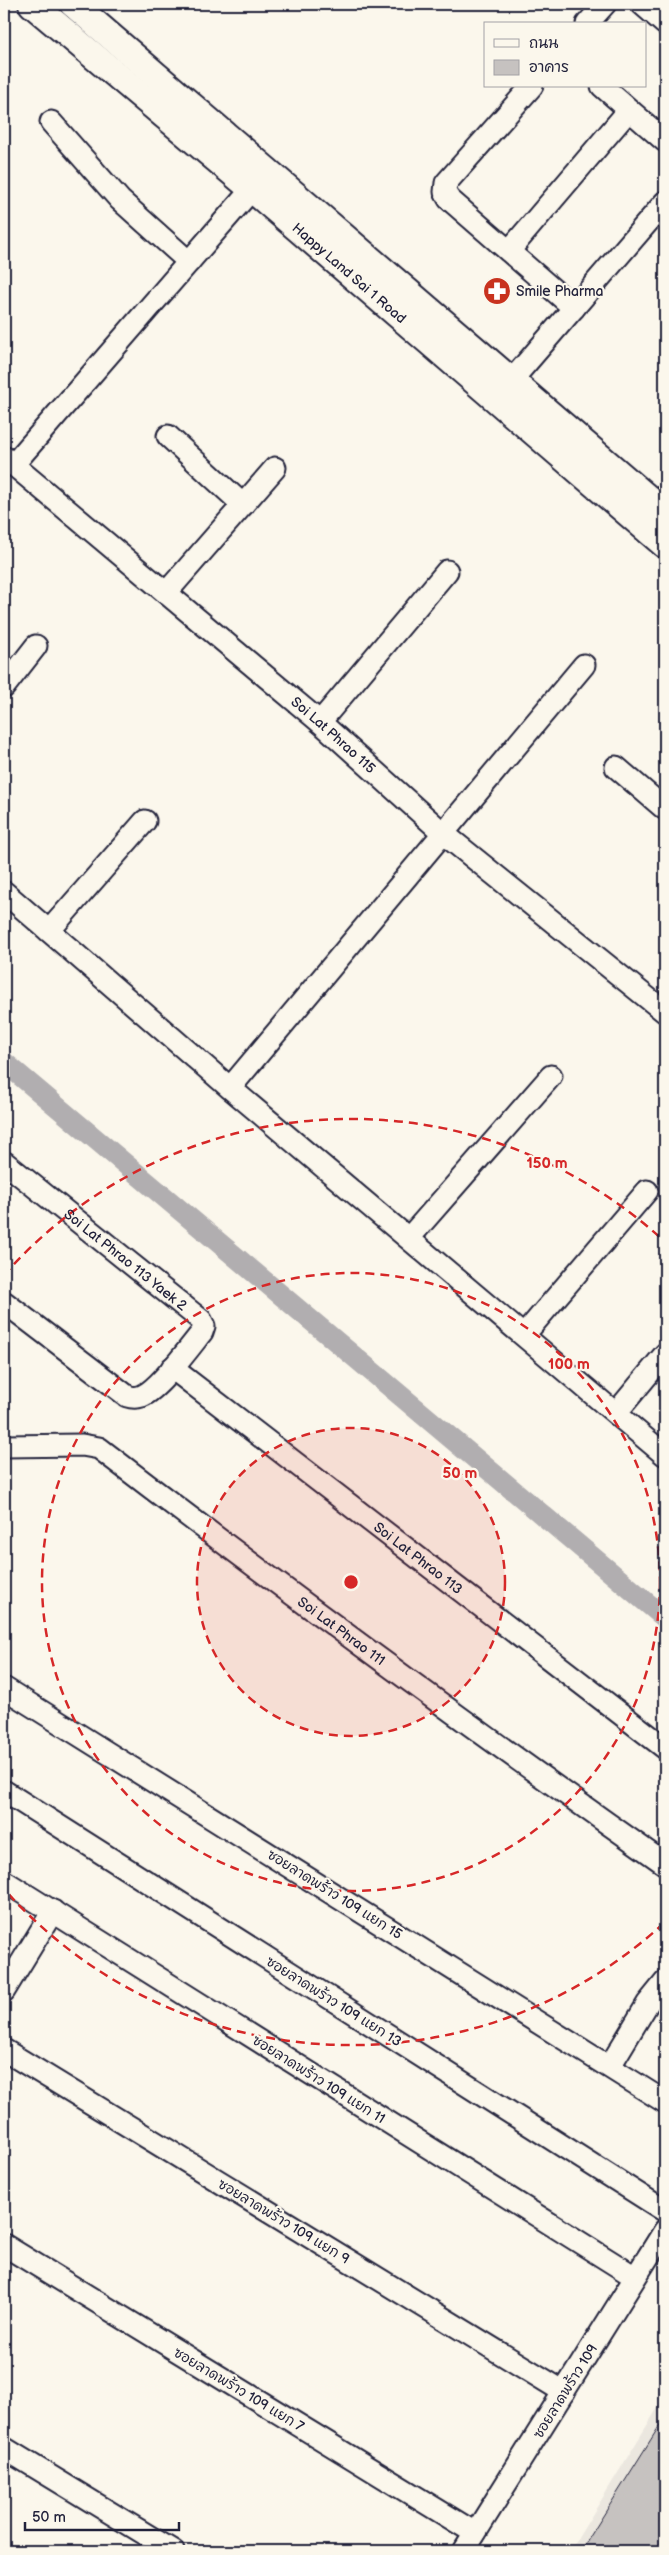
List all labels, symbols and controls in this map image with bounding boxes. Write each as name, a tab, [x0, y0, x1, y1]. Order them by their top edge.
legend	[484, 22, 646, 88]
text: ถนน	[529, 34, 558, 53]
text: อาคาร	[529, 58, 569, 77]
street label: Happy Land Sai 1 Road	[289, 220, 410, 327]
pharmacy icon: Smile Pharma	[482, 276, 512, 306]
place label: Smile Pharma	[516, 283, 604, 300]
street label: Soi Lat Phrao 115	[287, 693, 379, 777]
text: 150 m	[526, 1154, 568, 1173]
street label: Soi Lat Phrao 113 Yaek 2	[60, 1206, 191, 1315]
text: 100 m	[548, 1355, 590, 1374]
text: 50 m	[443, 1464, 478, 1483]
street label: Soi Lat Phrao 113	[370, 1519, 466, 1598]
centre of rings	[342, 1573, 360, 1591]
street label: Soi Lat Phrao 111	[294, 1593, 388, 1669]
street label: ซอยลาดพร้าว 109 แยก 15	[264, 1846, 405, 1943]
street label: ซอยลาดพร้าว 109 แยก 13	[263, 1953, 405, 2050]
street label: ซอยลาดพร้าว 109 แยก 11	[249, 2032, 388, 2127]
street label: ซอยลาดพร้าว 109 แยก 9	[215, 2175, 353, 2268]
street label: ซอยลาดพร้าว 109	[530, 2341, 601, 2442]
street label: ซอยลาดพร้าว 109 แยก 7	[170, 2344, 307, 2435]
scale bar	[25, 2500, 179, 2532]
text: 50 m	[32, 2508, 66, 2527]

